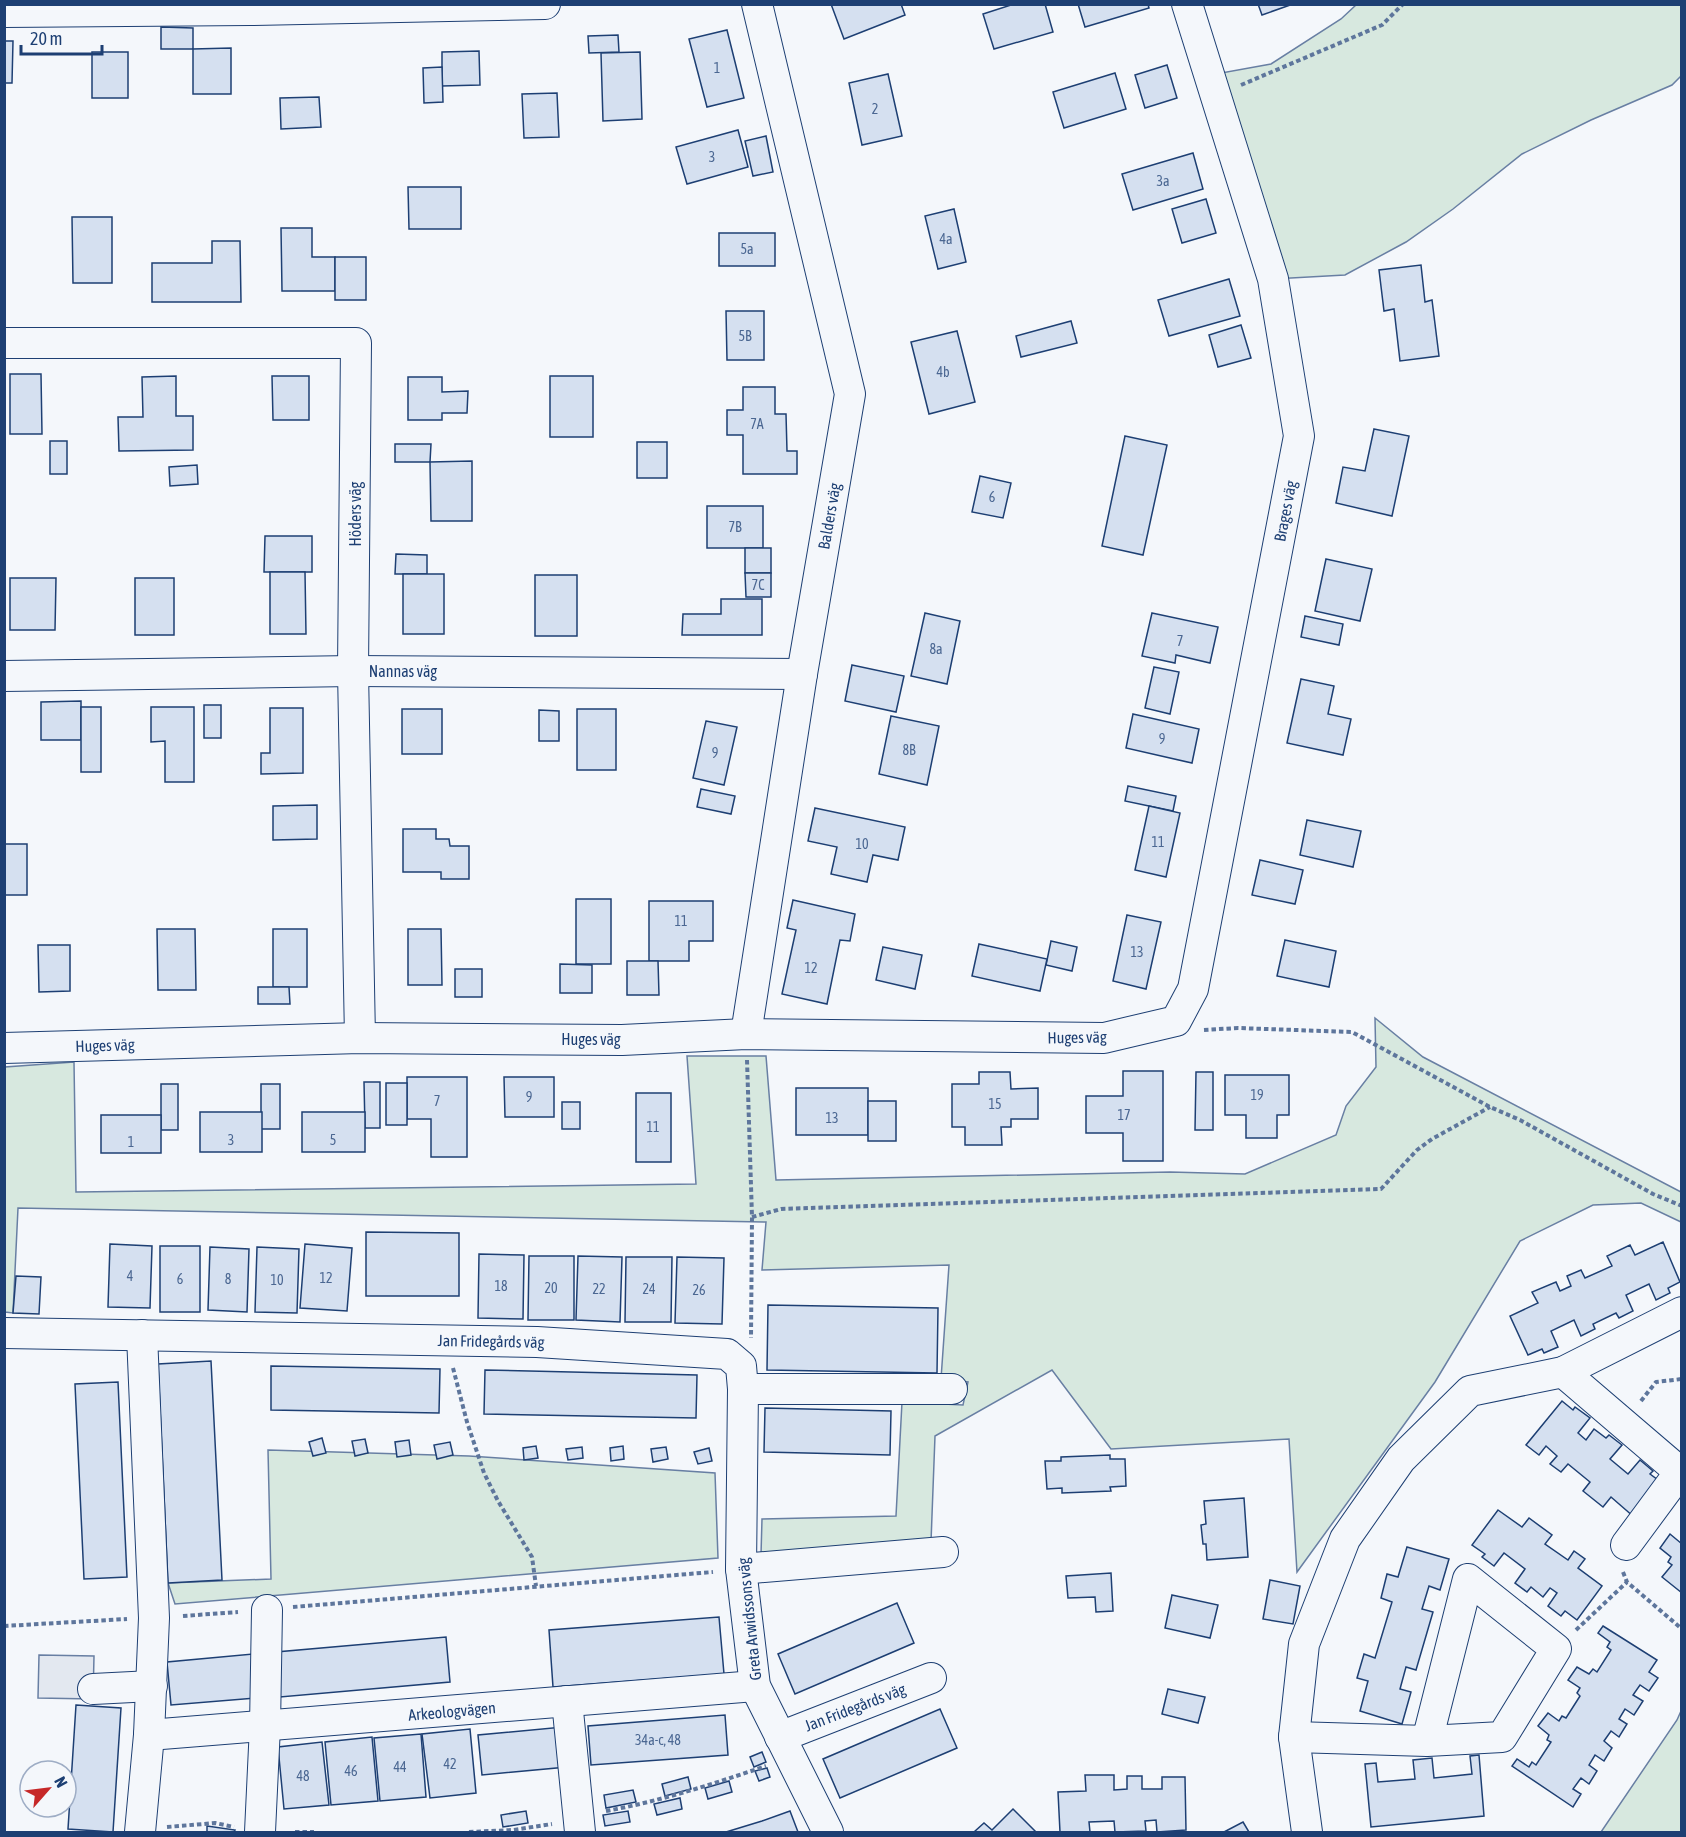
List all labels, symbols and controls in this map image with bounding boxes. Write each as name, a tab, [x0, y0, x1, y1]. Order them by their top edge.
scale bar	[21, 18, 102, 56]
text: 20 m	[30, 28, 62, 49]
house number: 1	[714, 60, 720, 76]
house number: 2	[872, 101, 878, 117]
house number: 3	[709, 149, 715, 165]
house number: 3a	[1156, 173, 1170, 189]
house number: 4a	[939, 231, 953, 247]
house number: 5a	[740, 241, 754, 257]
house number: 5B	[738, 328, 752, 344]
house number: 4b	[936, 364, 950, 380]
house number: 7A	[750, 416, 764, 432]
street label: Brages väg	[1270, 479, 1301, 543]
street label: Höders väg	[346, 481, 365, 546]
street label: Balders väg	[814, 481, 845, 551]
house number: 6	[989, 489, 996, 505]
house number: 7B	[728, 519, 742, 535]
house number: 7C	[752, 577, 765, 593]
house number: 7	[1177, 633, 1183, 649]
house number: 8a	[929, 641, 943, 657]
street label: Nannas väg	[369, 662, 437, 681]
house number: 9	[1159, 731, 1165, 747]
house number: 8B	[902, 742, 916, 758]
house number: 9	[712, 745, 718, 761]
house number: 11	[1151, 834, 1165, 850]
house number: 10	[855, 836, 869, 852]
house number: 11	[674, 913, 688, 929]
house number: 13	[1130, 944, 1144, 960]
house number: 12	[804, 960, 818, 976]
street label: Huges väg	[1047, 1027, 1107, 1048]
street label: Huges väg	[561, 1030, 621, 1049]
street label: Huges väg	[75, 1035, 135, 1056]
house number: 19	[1250, 1087, 1264, 1103]
house number: 9	[526, 1089, 532, 1105]
house number: 7	[434, 1093, 440, 1109]
house number: 15	[988, 1096, 1002, 1112]
house number: 17	[1117, 1107, 1131, 1123]
house number: 13	[825, 1110, 839, 1126]
house number: 11	[646, 1119, 660, 1135]
house number: 3	[228, 1132, 234, 1148]
house number: 5	[330, 1132, 336, 1148]
house number: 1	[128, 1134, 134, 1150]
house number: 4	[127, 1268, 134, 1284]
house number: 12	[319, 1270, 333, 1286]
house number: 6	[177, 1271, 184, 1287]
house number: 8	[225, 1271, 232, 1287]
house number: 10	[270, 1272, 284, 1288]
house number: 18	[494, 1278, 508, 1294]
house number: 20	[544, 1280, 558, 1296]
house number: 22	[592, 1281, 606, 1297]
house number: 24	[642, 1281, 656, 1297]
house number: 26	[692, 1282, 706, 1298]
street label: Jan Fridegårds väg	[437, 1331, 545, 1352]
street label: Greta Arwidssons väg	[734, 1557, 765, 1681]
street label: Jan Fridegårds väg	[802, 1679, 909, 1735]
street label: Arkeologvägen	[407, 1698, 497, 1725]
house number: 34a-c, 48	[635, 1732, 681, 1748]
house number: 42	[443, 1756, 457, 1772]
north arrow	[18, 1759, 78, 1819]
house number: 44	[393, 1759, 407, 1775]
house number: 46	[344, 1763, 358, 1779]
house number: 48	[296, 1768, 310, 1784]
text: N	[51, 1774, 71, 1790]

